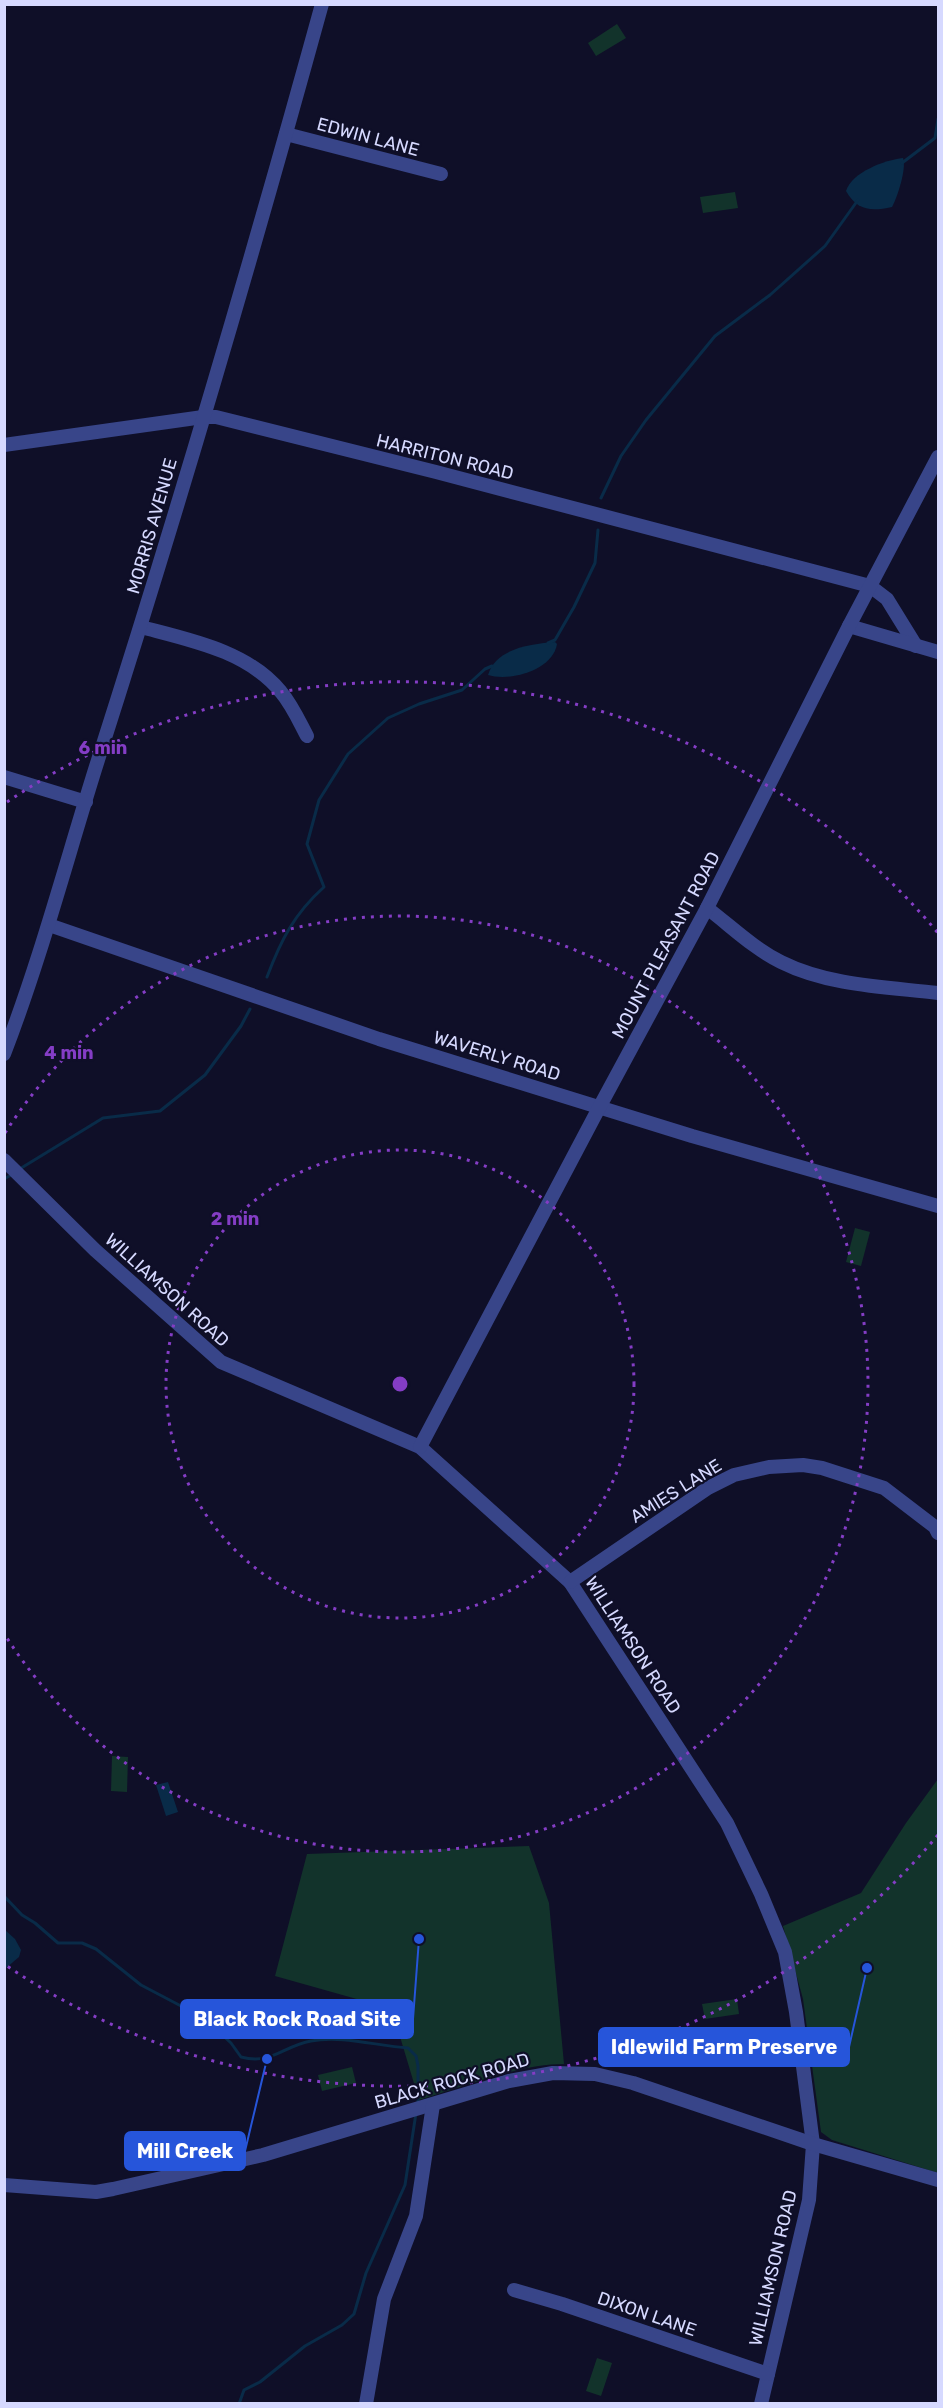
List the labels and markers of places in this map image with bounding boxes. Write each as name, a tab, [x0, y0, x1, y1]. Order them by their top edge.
centre of rings	[390, 1374, 410, 1394]
callout: Black Rock Road Site	[181, 2000, 413, 2038]
callout: Idlewild Farm Preserve	[599, 2028, 849, 2066]
callout: Mill Creek	[125, 2132, 245, 2170]

